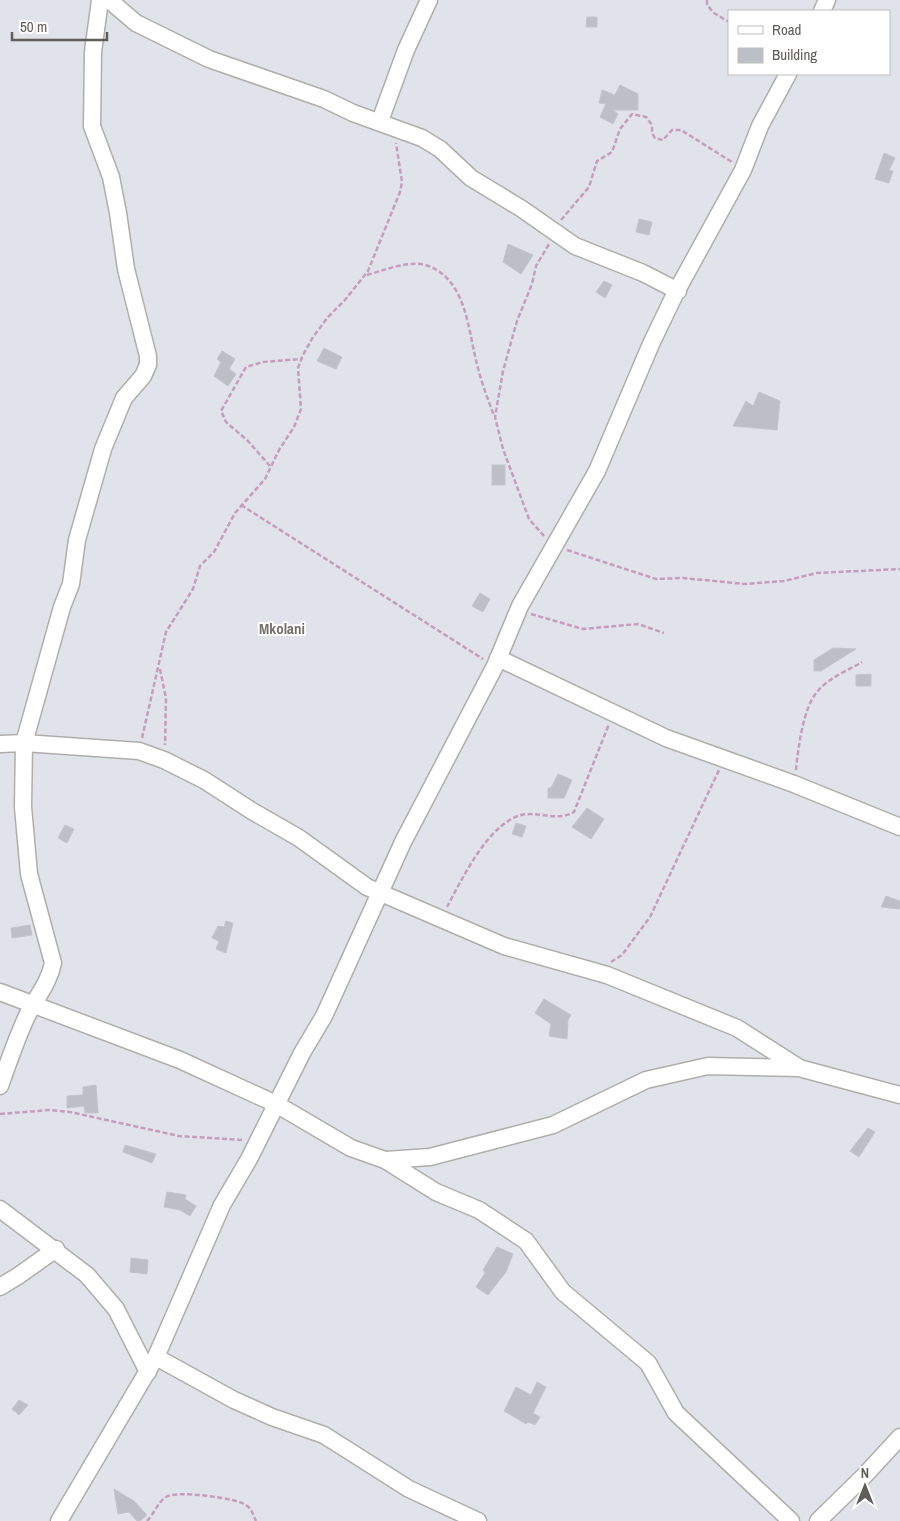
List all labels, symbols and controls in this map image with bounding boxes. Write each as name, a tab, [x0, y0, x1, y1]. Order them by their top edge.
scale bar	[12, 10, 108, 42]
legend	[728, 10, 890, 75]
text: 50 m	[20, 16, 47, 37]
text: Road	[772, 19, 801, 40]
text: Building	[772, 44, 817, 65]
district label: Mkolani	[259, 618, 305, 639]
north arrow	[840, 1461, 890, 1511]
text: N	[861, 1464, 869, 1482]

